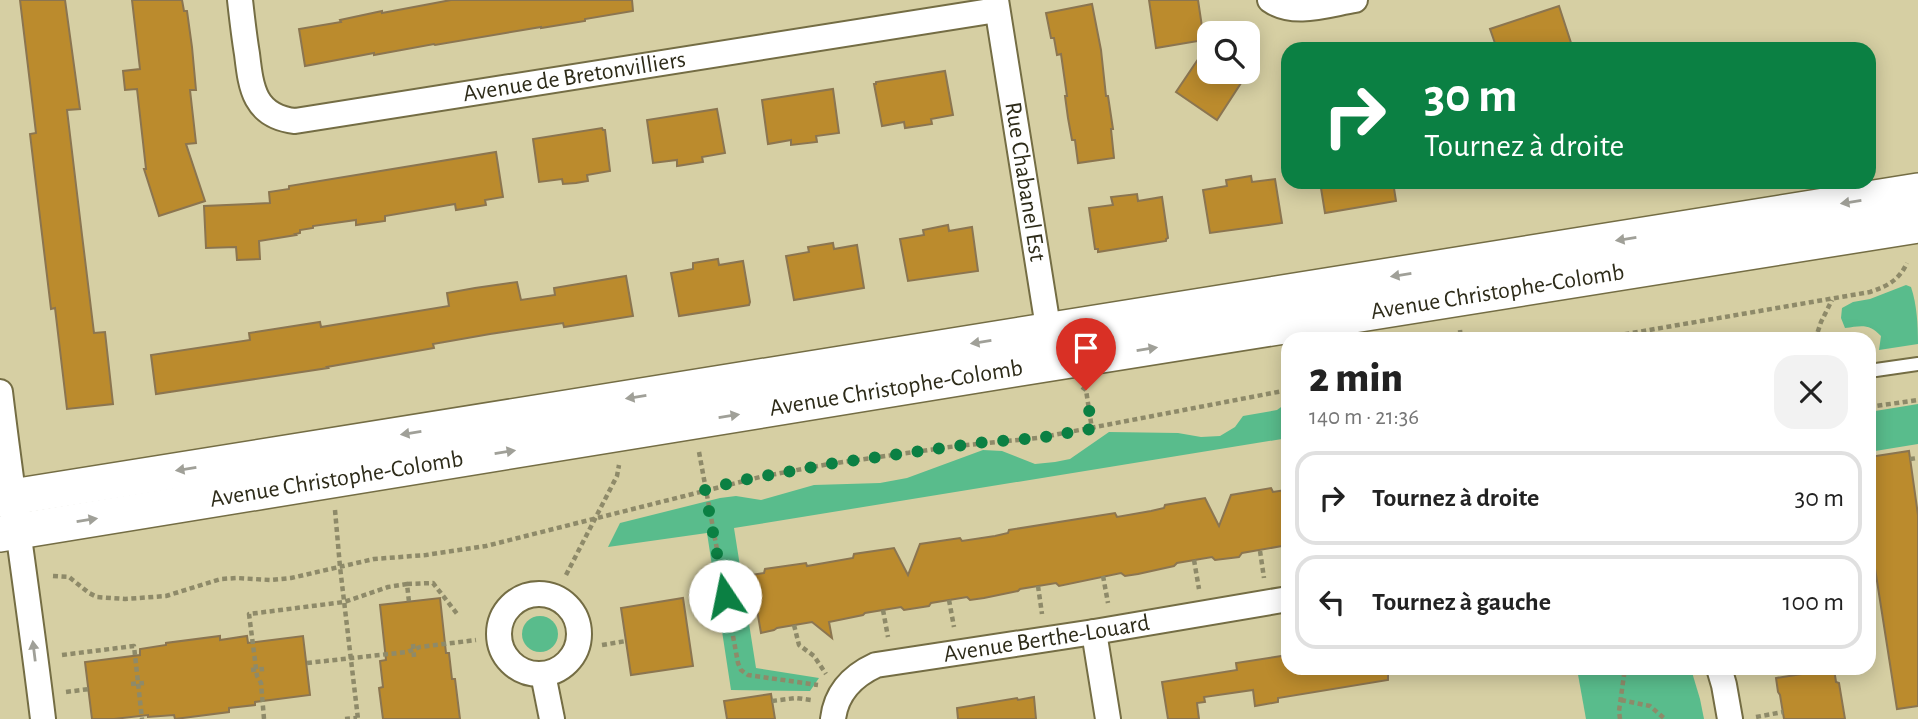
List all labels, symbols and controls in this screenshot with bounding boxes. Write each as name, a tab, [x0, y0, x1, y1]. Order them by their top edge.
map controls	[1197, 21, 1260, 84]
button: search	[1197, 21, 1260, 84]
street label: Avenue de Bretonvilliers	[461, 47, 687, 106]
icon: right	[1309, 70, 1400, 161]
text: 30 m	[1424, 72, 1518, 121]
street label: Rue Chabanel Est	[1000, 100, 1049, 263]
text: Tournez à droite	[1424, 130, 1624, 162]
one-way arrow	[1840, 197, 1862, 208]
one-way arrow	[1615, 234, 1637, 245]
street label: Avenue Christophe-Colomb	[1369, 260, 1626, 324]
one-way arrow	[1390, 270, 1412, 281]
pin	[1056, 318, 1116, 390]
icon: arrive	[1067, 329, 1105, 367]
one-way arrow	[970, 337, 992, 348]
one-way arrow	[1136, 343, 1158, 354]
button: close	[1774, 355, 1848, 429]
street label: Avenue Christophe-Colomb	[768, 356, 1025, 421]
text: 2 min	[1309, 357, 1403, 399]
one-way arrow	[625, 392, 647, 403]
text: 140 m · 21:36	[1309, 406, 1419, 429]
one-way arrow	[718, 410, 740, 421]
one-way arrow	[400, 428, 422, 439]
one-way arrow	[494, 446, 516, 457]
street label: Avenue Christophe-Colomb	[208, 447, 465, 512]
one-way arrow	[175, 464, 197, 475]
icon: right	[1313, 479, 1351, 517]
text: Tournez à droite	[1372, 485, 1539, 511]
text: 30 m	[1794, 485, 1844, 511]
one-way arrow	[76, 514, 98, 525]
position arrow	[688, 559, 762, 633]
icon: left	[1313, 583, 1351, 621]
text: Tournez à gauche	[1372, 589, 1551, 615]
text: 100 m	[1783, 589, 1844, 615]
street label: Avenue Berthe-Louard	[942, 611, 1151, 667]
one-way arrow	[29, 640, 40, 662]

